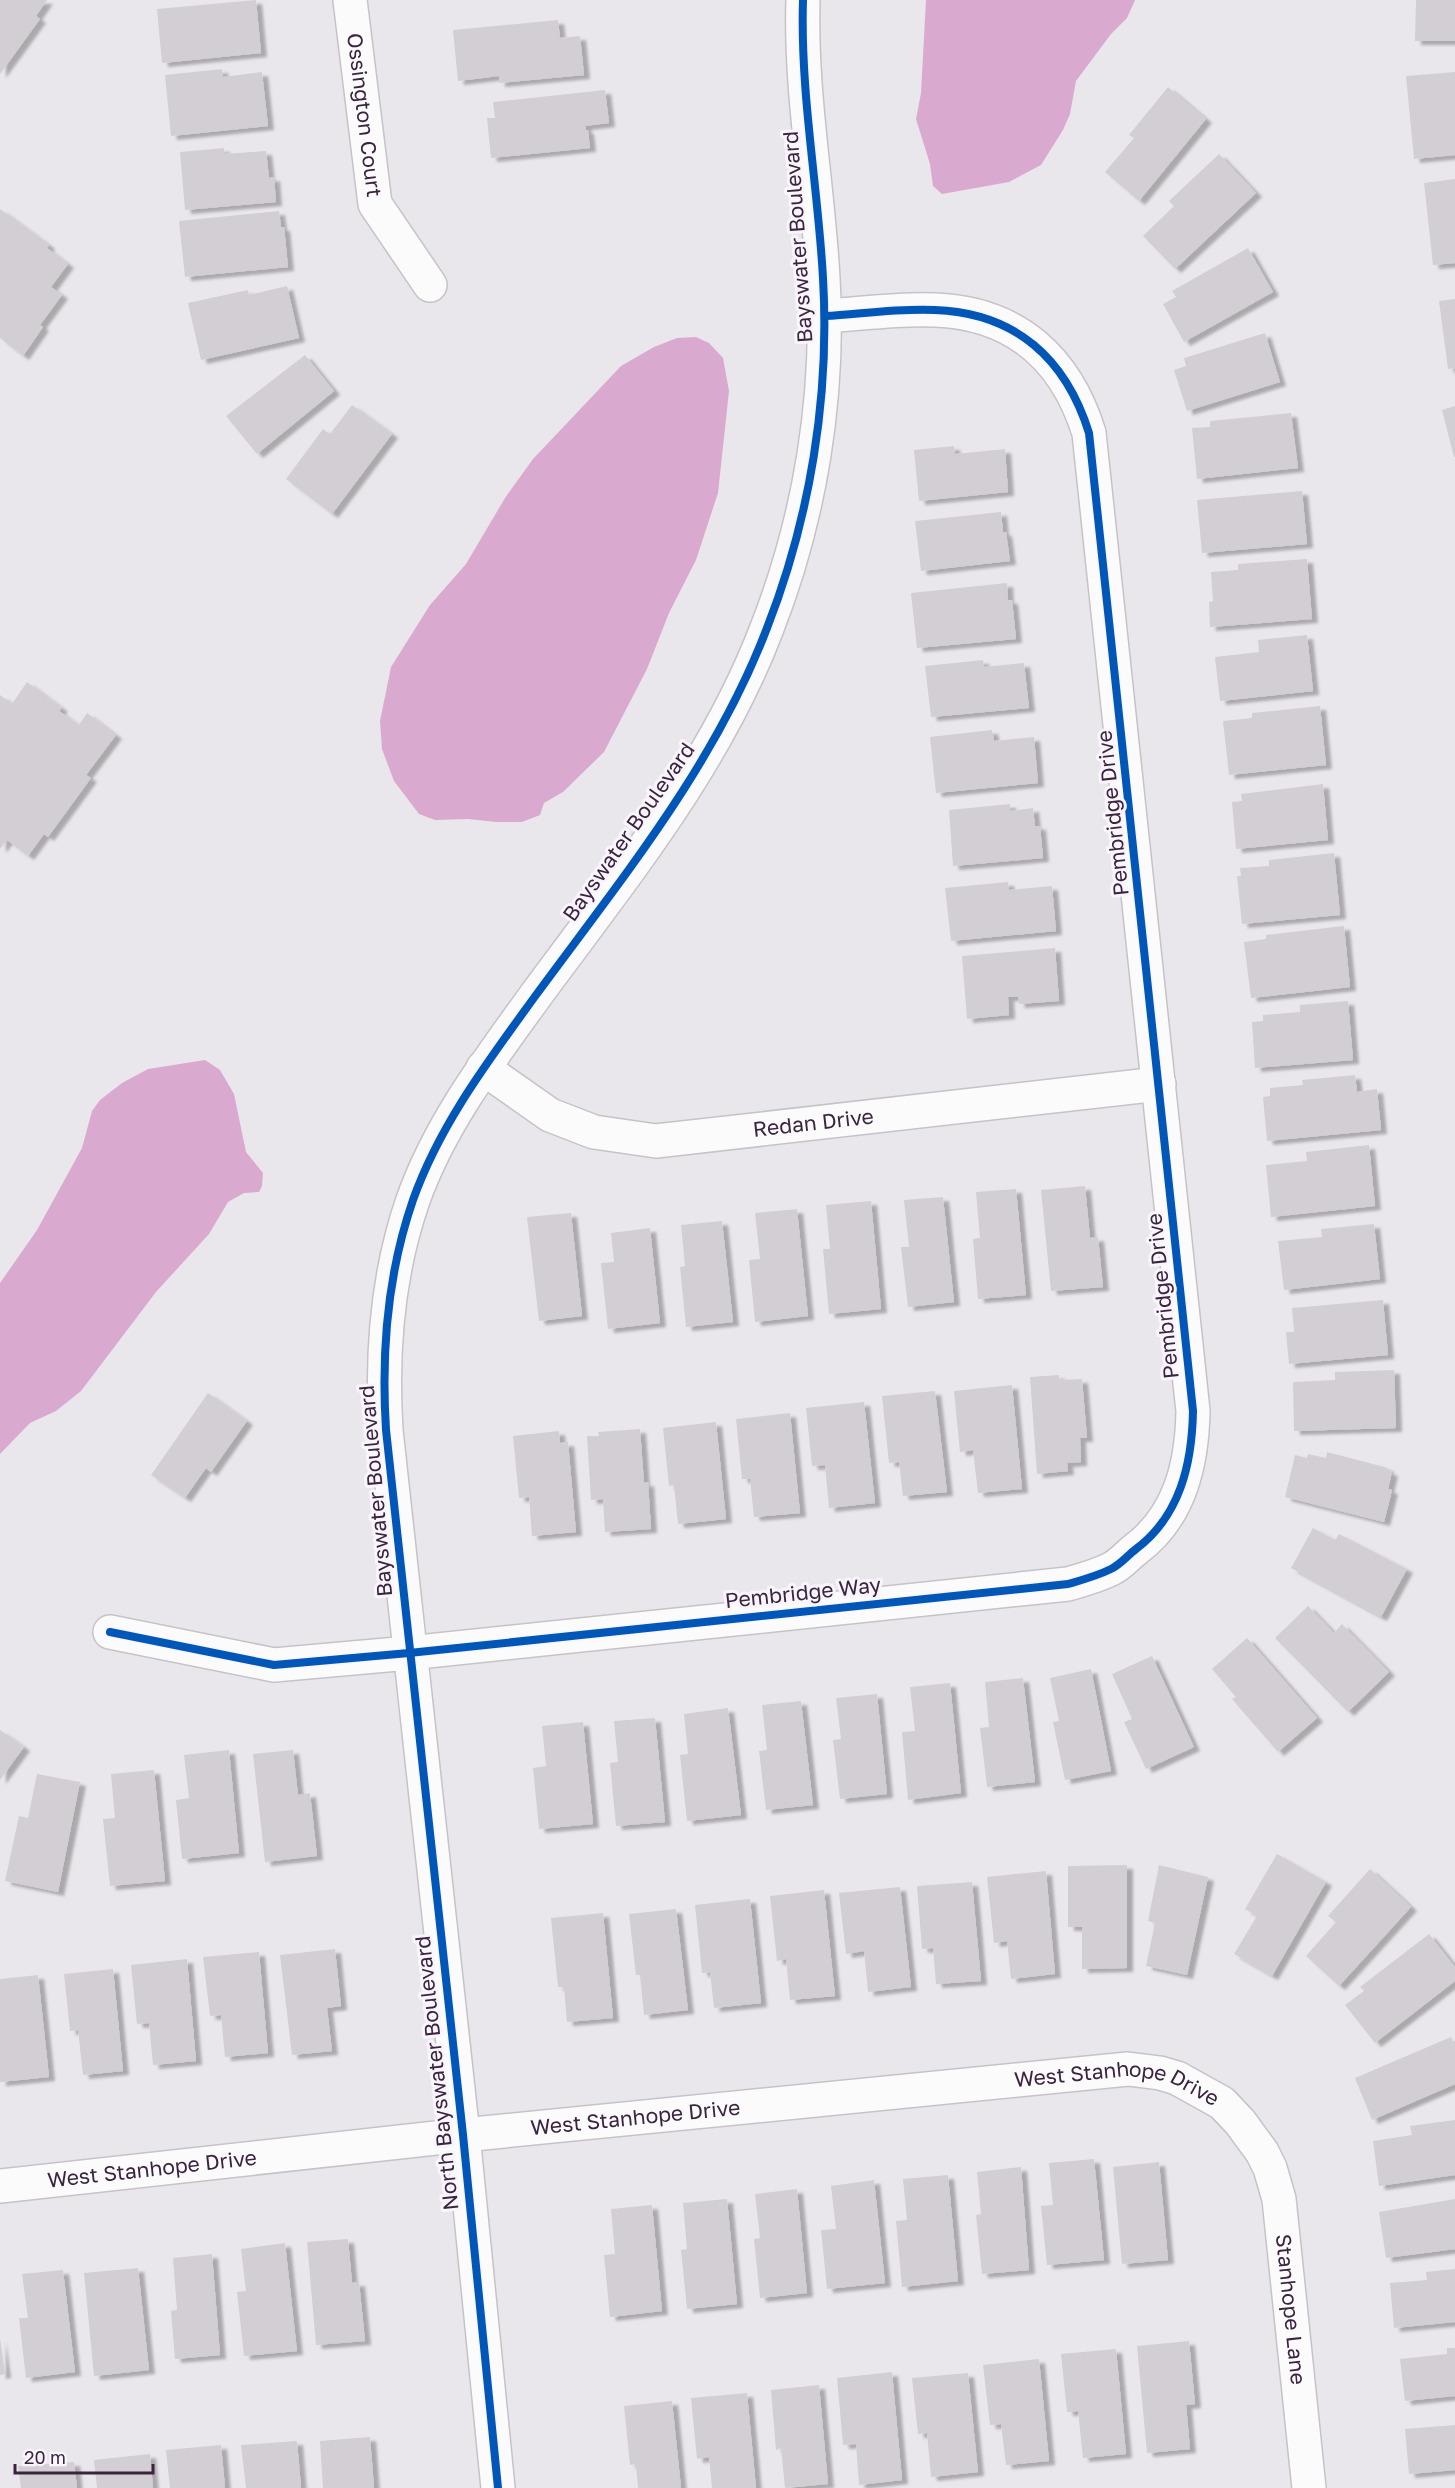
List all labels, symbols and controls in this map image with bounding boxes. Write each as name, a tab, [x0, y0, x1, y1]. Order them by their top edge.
street label: Ossington Court	[342, 31, 388, 199]
street label: Bayswater Boulevard	[777, 130, 817, 344]
street label: Pembridge Drive	[1090, 729, 1134, 897]
street label: Bayswater Boulevard	[557, 737, 700, 926]
street label: Redan Drive	[751, 1102, 875, 1142]
street label: Pembridge Drive	[1140, 1212, 1184, 1380]
street label: Bayswater Boulevard	[353, 1384, 397, 1598]
street label: Pembridge Way	[724, 1571, 882, 1613]
street label: North Bayswater Boulevard	[409, 1935, 463, 2212]
street label: West Stanhope Drive	[1013, 2055, 1224, 2111]
street label: West Stanhope Drive	[529, 2094, 741, 2140]
street label: West Stanhope Drive	[46, 2144, 258, 2193]
street label: Stanhope Lane	[1271, 2233, 1312, 2386]
scale bar	[15, 2437, 153, 2475]
text: 20 m	[24, 2446, 66, 2468]

